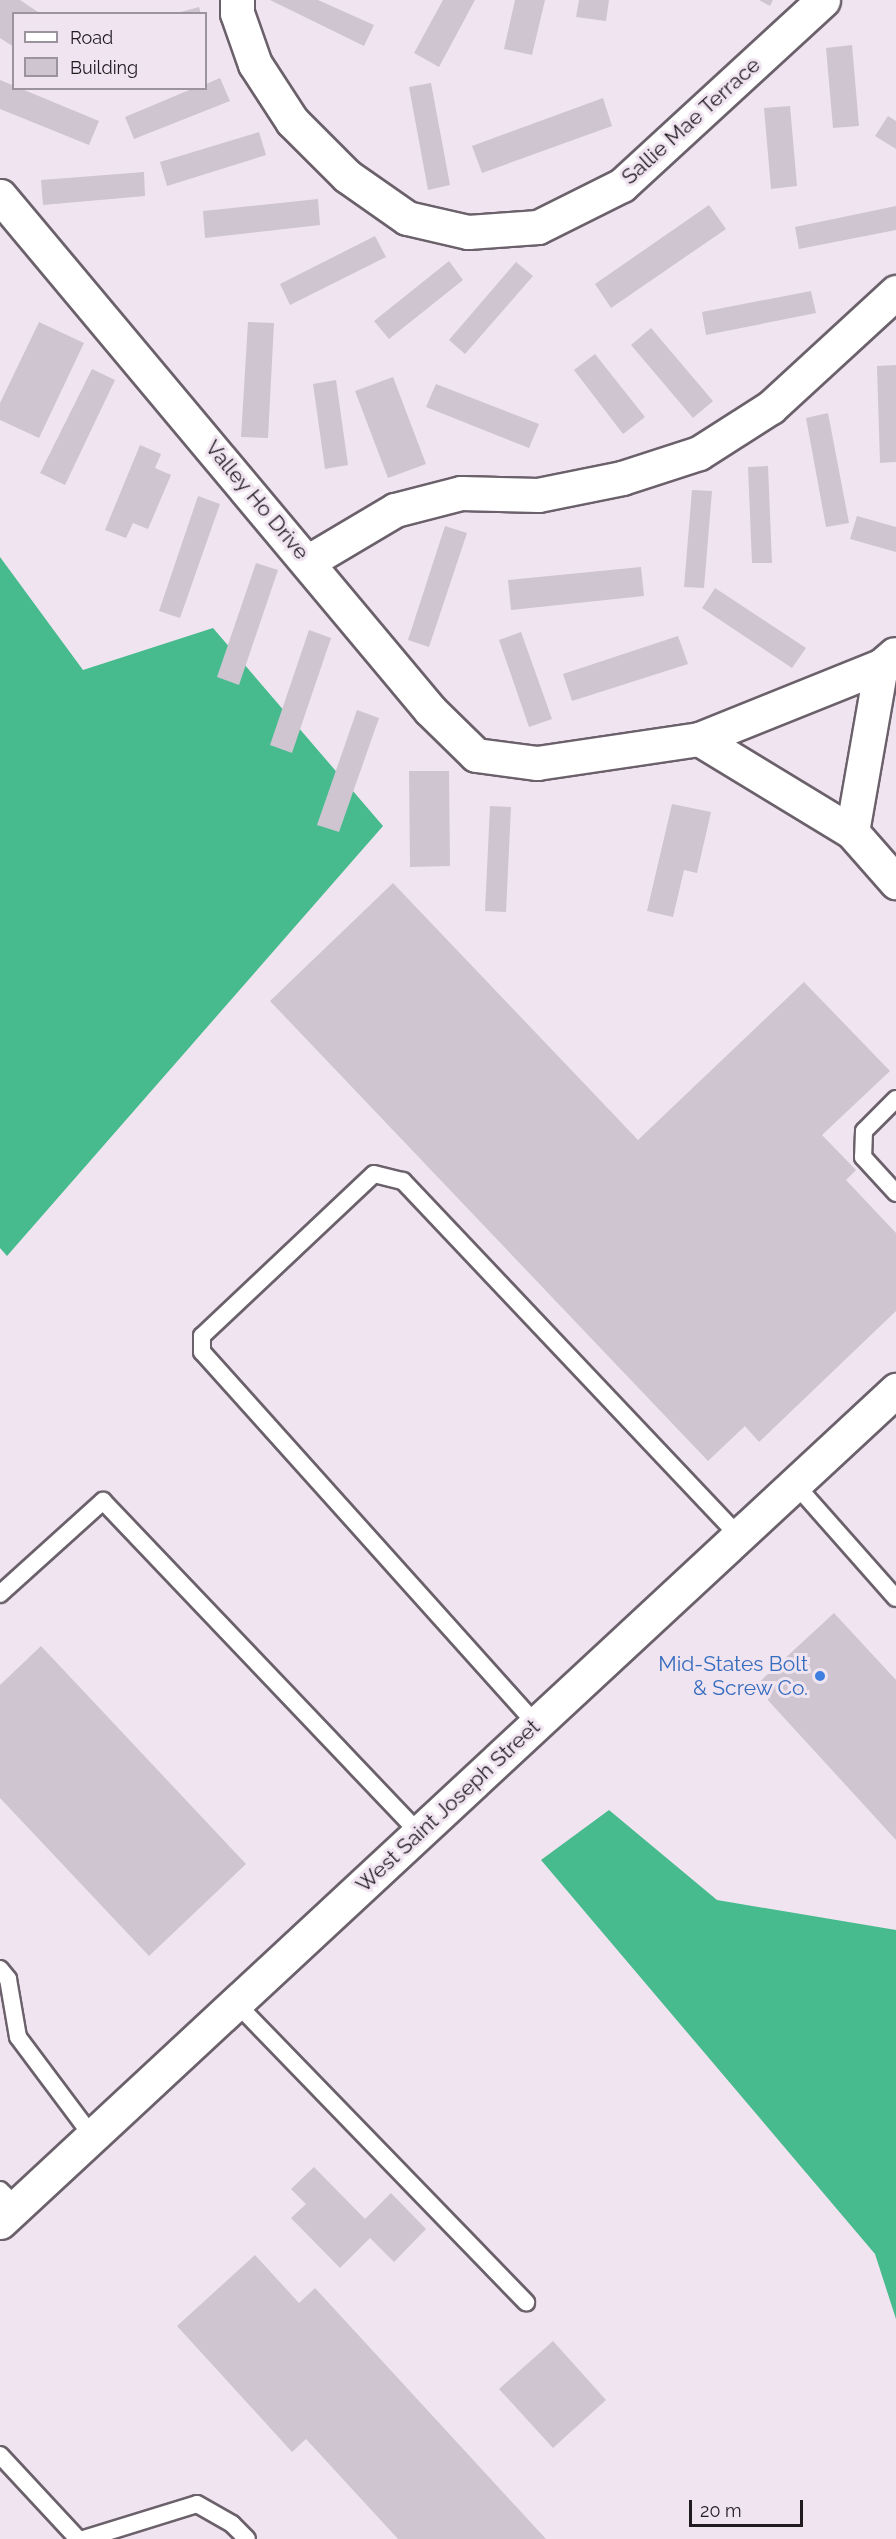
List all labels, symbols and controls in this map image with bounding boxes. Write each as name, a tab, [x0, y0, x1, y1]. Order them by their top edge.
legend	[12, 12, 207, 90]
text: Road	[70, 27, 113, 48]
street label: Sallie Mae Terrace	[616, 52, 766, 190]
text: Building	[70, 57, 138, 78]
street label: Valley Ho Drive	[200, 435, 314, 565]
place label: Mid-States Bolt & Screw Co.	[658, 1651, 808, 1701]
marker: Mid-States Bolt & Screw Co.	[813, 1669, 827, 1683]
street label: West Saint Joseph Street	[351, 1714, 545, 1898]
scale bar	[692, 2488, 806, 2526]
text: 20 m	[700, 2500, 742, 2521]

